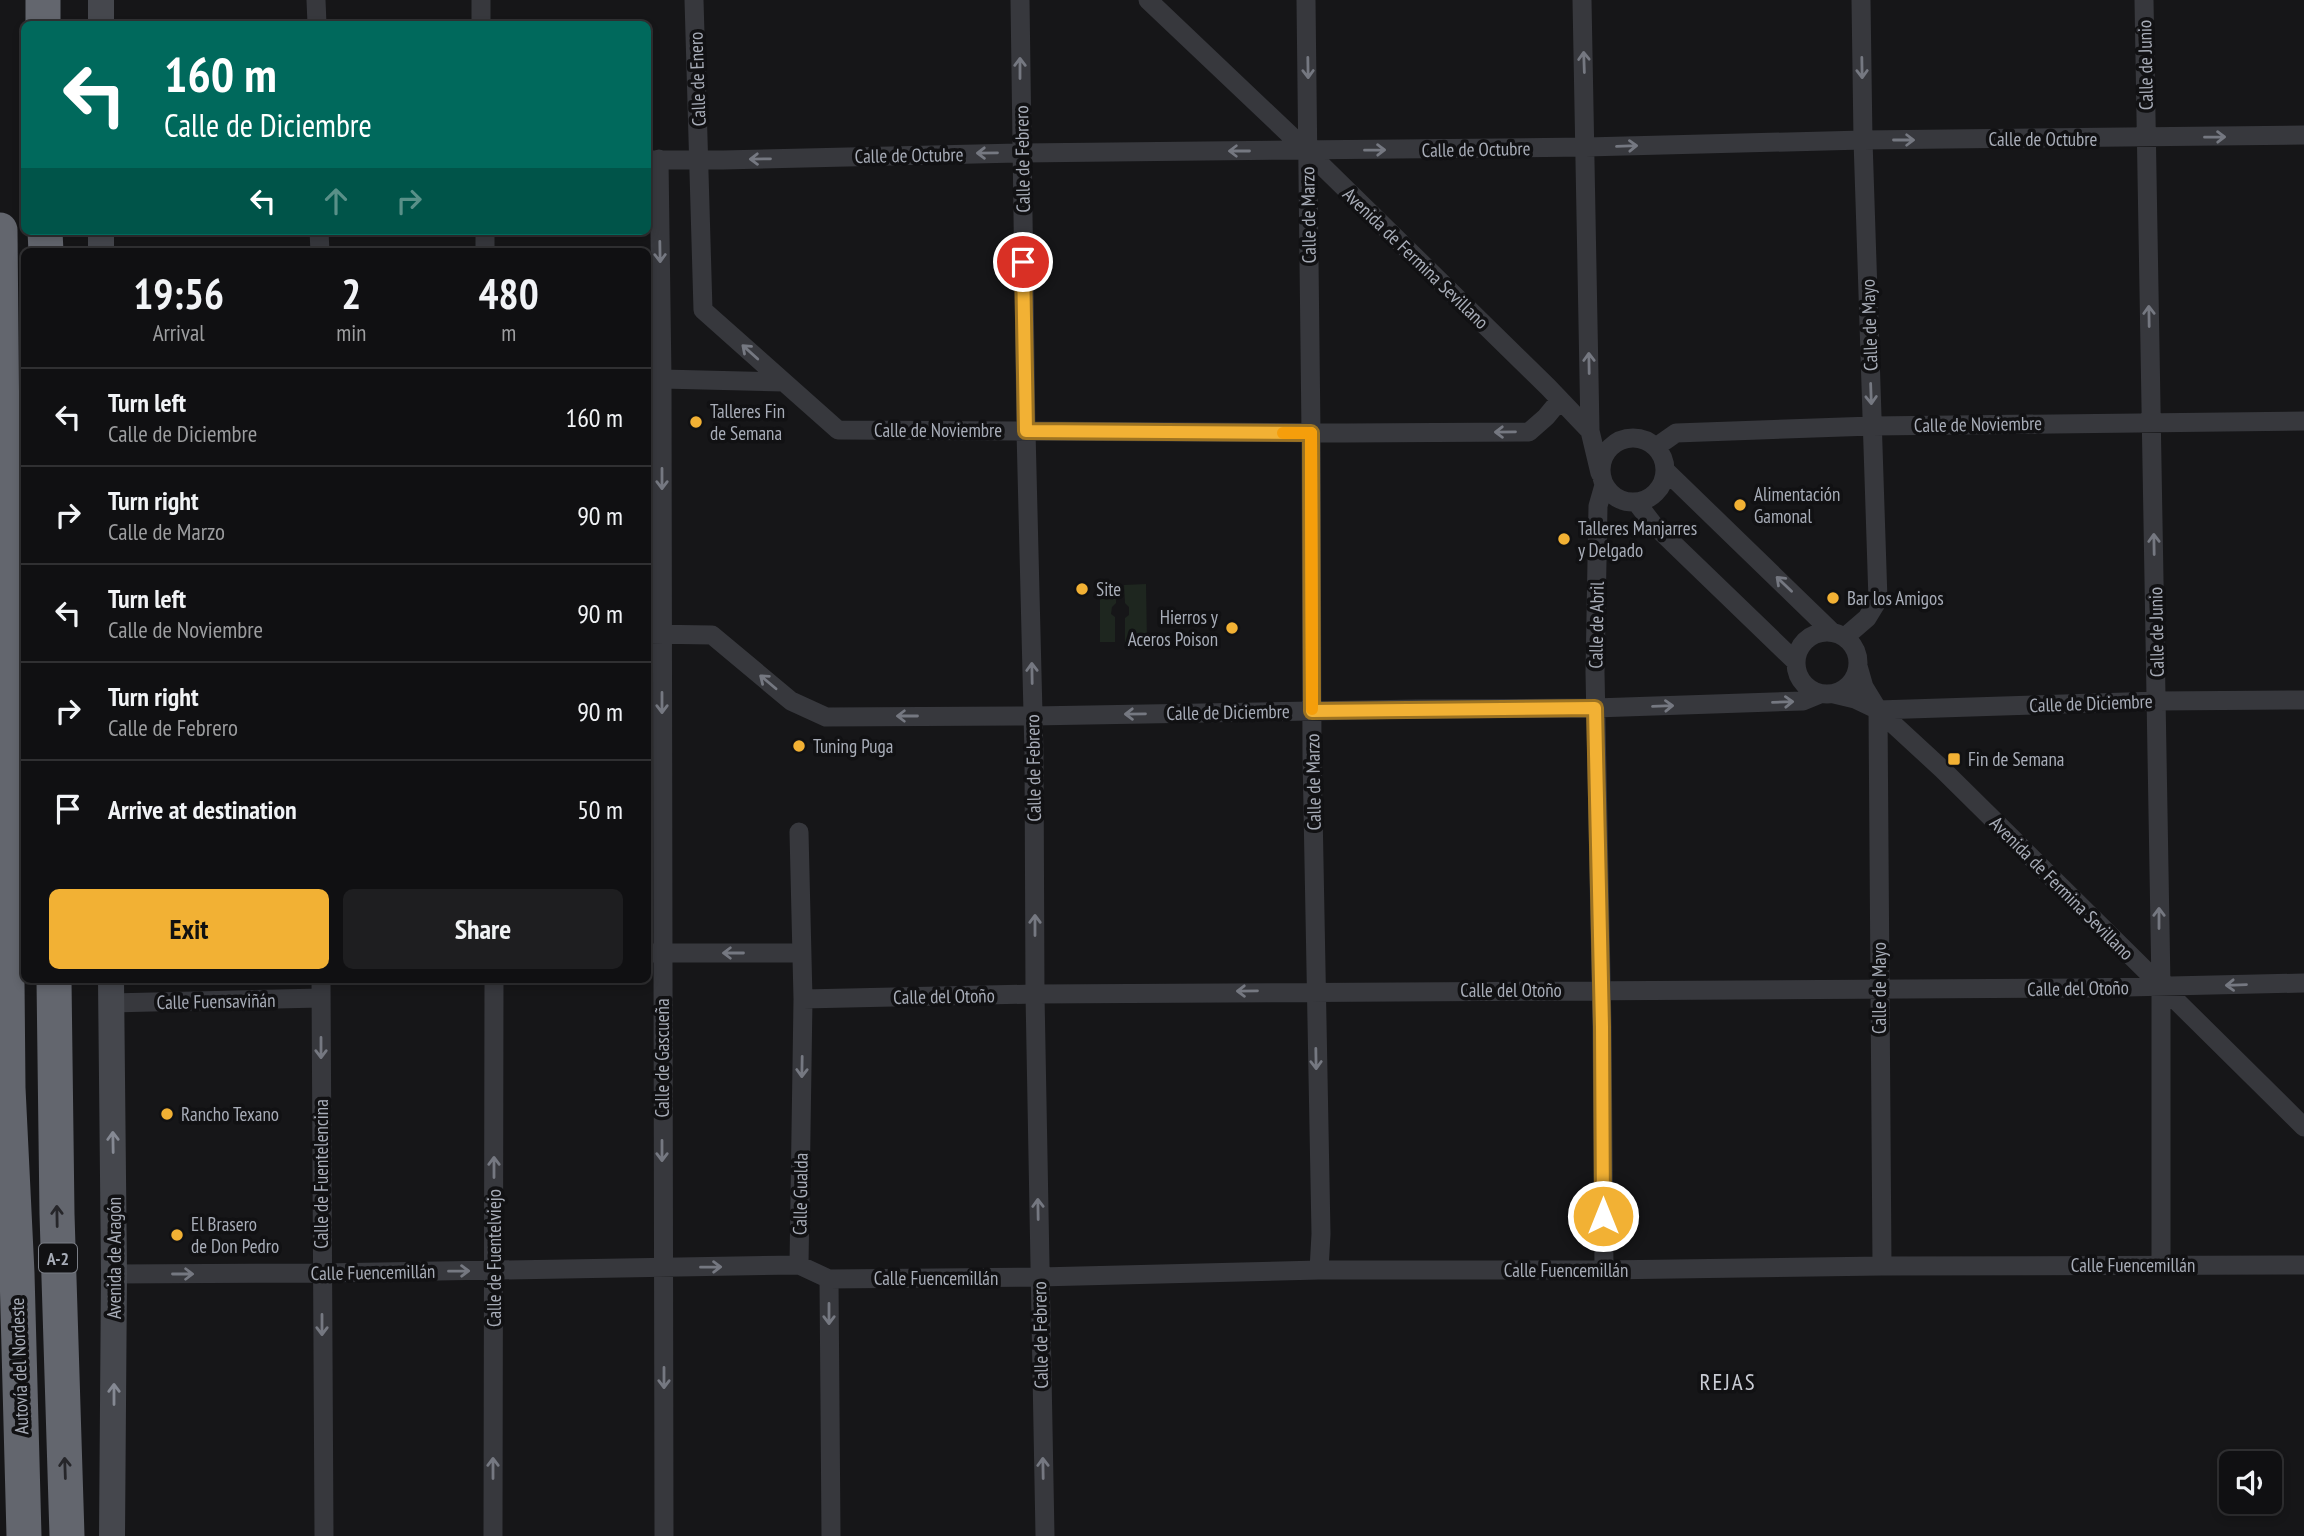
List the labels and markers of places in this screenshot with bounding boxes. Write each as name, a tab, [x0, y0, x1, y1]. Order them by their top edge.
pin	[993, 232, 1053, 292]
place label: Talleres Fin de Semana	[710, 399, 785, 445]
marker: Talleres Fin de Semana	[688, 414, 704, 430]
place label: Alimentación Gamonal	[1754, 482, 1840, 528]
marker: Alimentación Gamonal	[1732, 497, 1748, 513]
place label: Talleres Manjarres y Delgado	[1578, 516, 1697, 562]
marker: Talleres Manjarres y Delgado	[1556, 531, 1572, 547]
place label: Site	[1096, 577, 1121, 601]
marker: Site	[1074, 581, 1090, 597]
place label: Bar los Amigos	[1847, 586, 1944, 610]
marker: Bar los Amigos	[1825, 590, 1841, 606]
place label: Hierros y Aceros Poison	[1128, 605, 1219, 651]
marker: Hierros y Aceros Poison	[1224, 620, 1240, 636]
place label: Tuning Puga	[813, 734, 893, 758]
marker: Tuning Puga	[791, 738, 807, 754]
place label: Fin de Semana	[1968, 747, 2064, 771]
marker: Fin de Semana	[1946, 751, 1962, 767]
place label: Rancho Texano	[181, 1102, 279, 1126]
marker: Rancho Texano	[159, 1106, 175, 1122]
place label: El Brasero de Don Pedro	[191, 1212, 279, 1258]
marker: El Brasero de Don Pedro	[169, 1227, 185, 1243]

